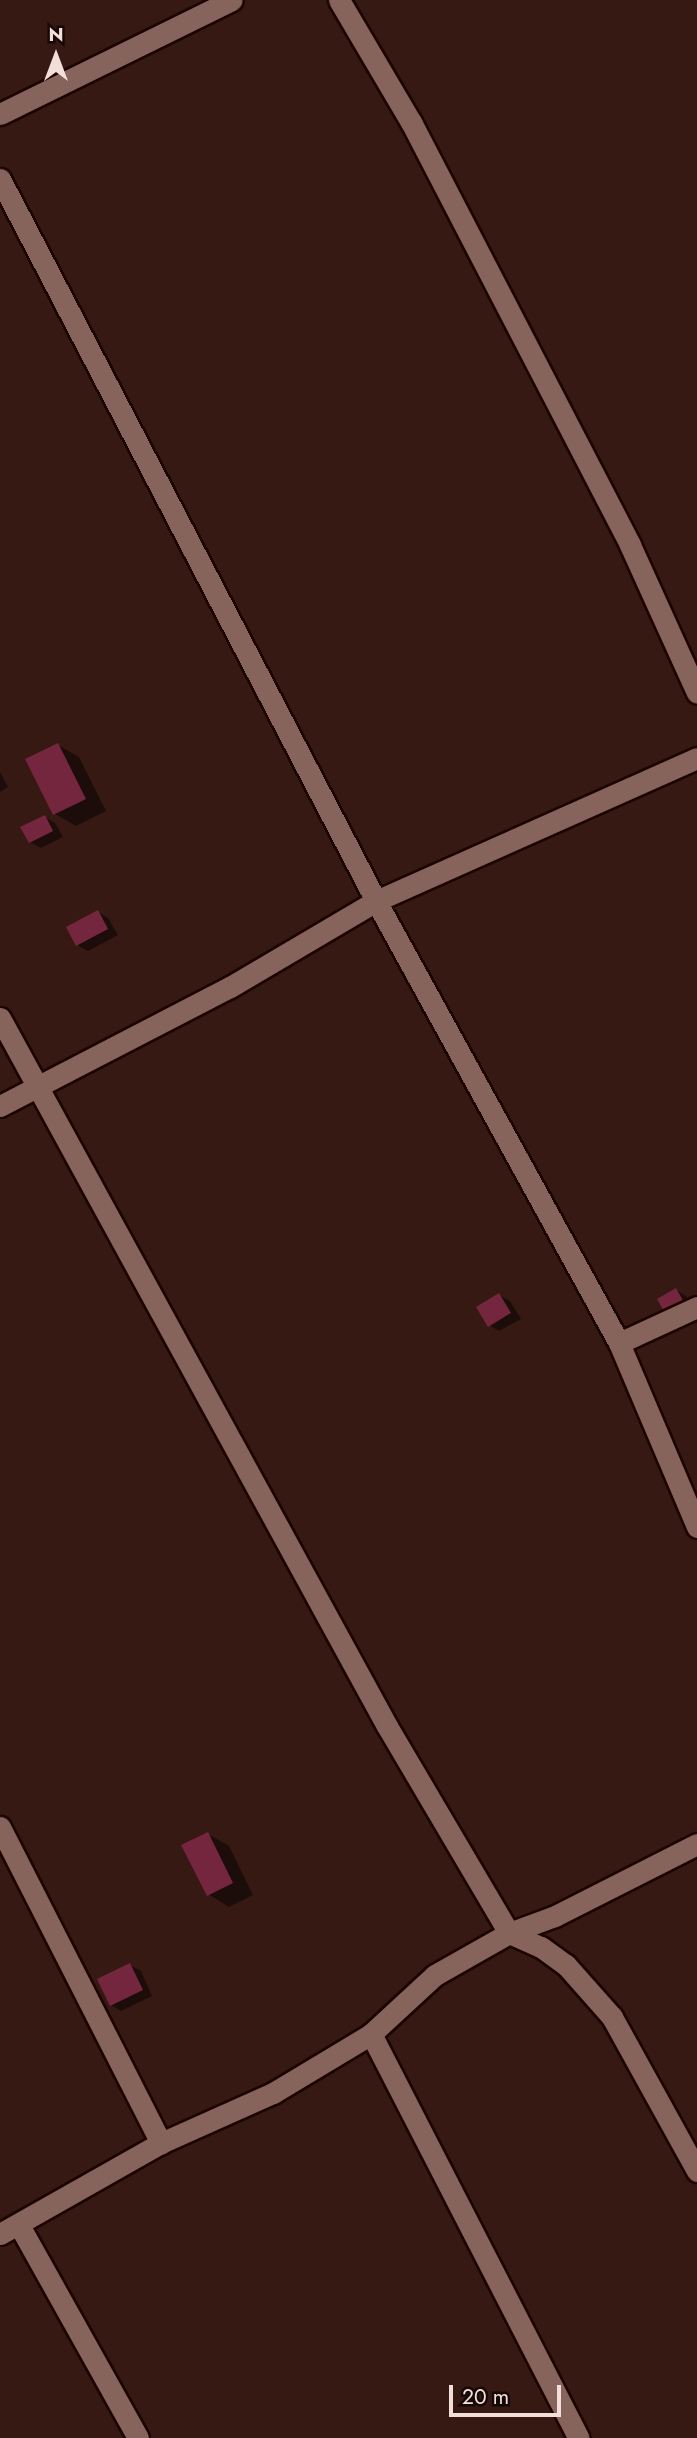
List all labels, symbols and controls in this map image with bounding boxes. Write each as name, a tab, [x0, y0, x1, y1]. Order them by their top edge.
north arrow	[21, 21, 91, 91]
text: N	[48, 21, 64, 48]
scale bar	[452, 2372, 564, 2416]
text: 20 m	[462, 2382, 509, 2412]

